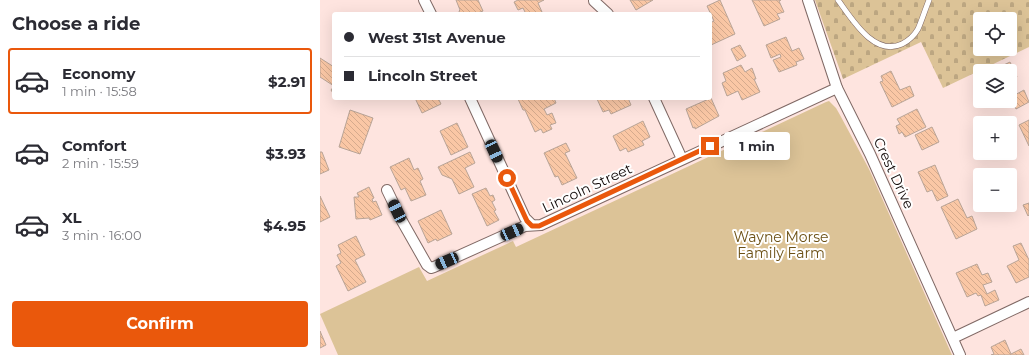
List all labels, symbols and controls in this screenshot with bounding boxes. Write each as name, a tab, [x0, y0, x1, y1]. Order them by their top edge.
map controls	[973, 12, 1017, 212]
button: locate	[973, 12, 1017, 56]
text: Choose a ride	[12, 13, 140, 35]
text: West 31st Avenue	[368, 28, 506, 47]
icon: car	[14, 63, 50, 99]
text: Economy	[62, 64, 135, 83]
button: layers	[973, 64, 1017, 108]
text: Lincoln Street	[368, 66, 478, 85]
text: $2.91	[268, 72, 306, 91]
text: 1 min · 15:58	[62, 83, 137, 99]
button: +	[973, 116, 1017, 160]
callout: 1 min	[724, 132, 790, 160]
street label: Crest Drive	[870, 134, 918, 212]
icon: car	[14, 135, 50, 171]
text: Comfort	[62, 136, 127, 155]
route end	[701, 137, 719, 155]
car	[483, 138, 505, 164]
text: 1 min	[739, 138, 775, 154]
text: $3.93	[265, 144, 306, 163]
text: 2 min · 15:59	[62, 155, 139, 171]
street label: Lincoln Street	[539, 159, 635, 217]
button: −	[973, 168, 1017, 212]
route start	[498, 169, 516, 187]
car	[386, 198, 408, 224]
icon: car	[14, 207, 50, 243]
text: XL	[62, 208, 81, 227]
text: $4.95	[263, 216, 306, 235]
car	[499, 222, 525, 242]
text: 3 min · 16:00	[62, 227, 141, 243]
park label: Wayne Morse Family Farm	[734, 228, 828, 262]
car	[434, 251, 460, 271]
button: Confirm	[12, 301, 308, 347]

